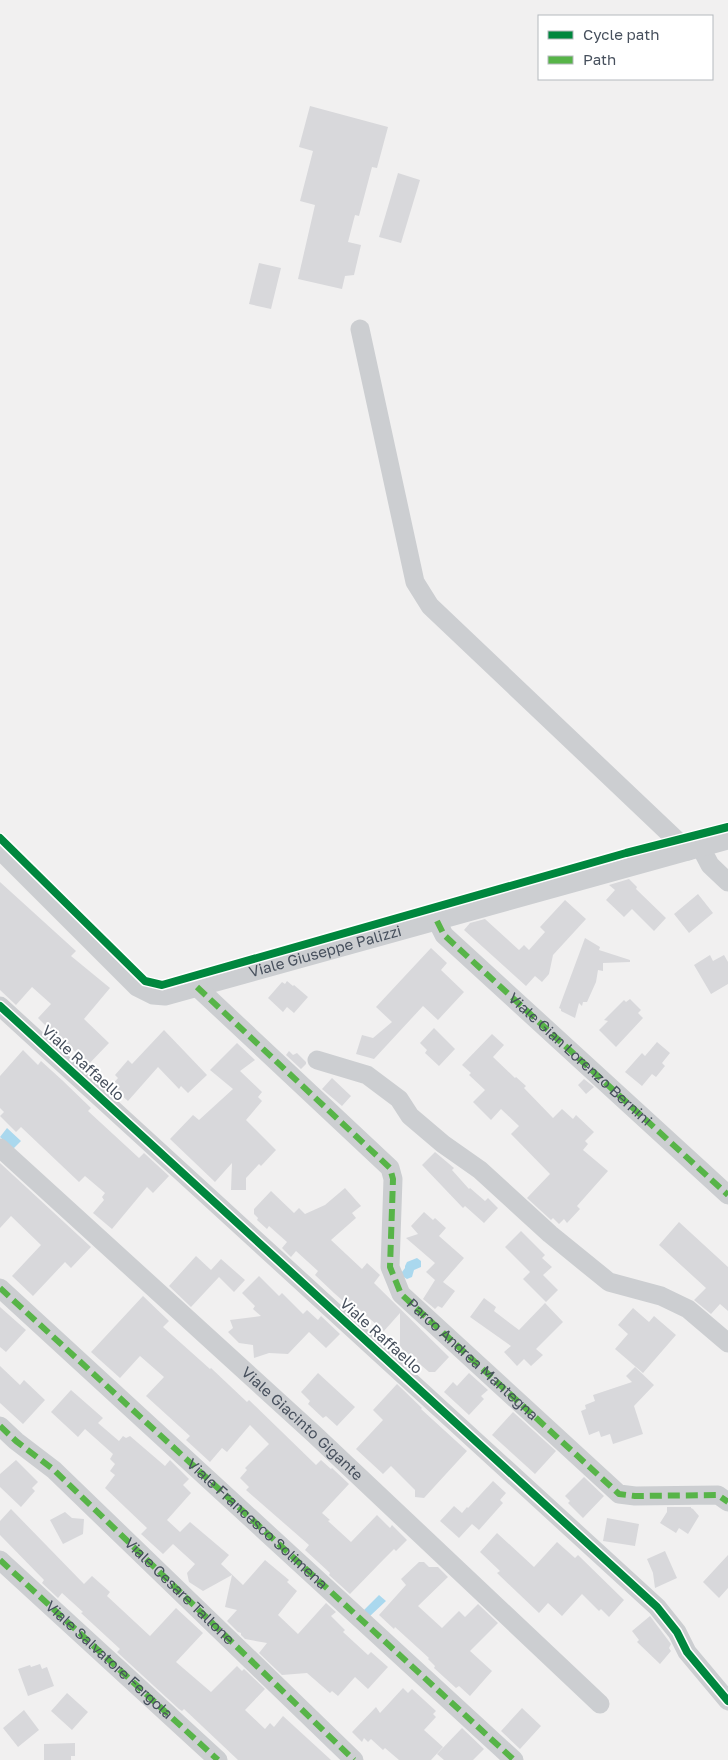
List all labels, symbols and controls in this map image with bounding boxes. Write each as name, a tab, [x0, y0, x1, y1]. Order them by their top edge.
legend	[538, 15, 713, 80]
text: Cycle path	[583, 25, 659, 43]
text: Path	[583, 50, 616, 68]
street label: Viale Giuseppe Palizzi	[247, 921, 403, 980]
street label: Viale Gian Lorenzo Bernini	[505, 988, 656, 1129]
street label: Viale Raffaello	[39, 1021, 129, 1104]
street label: Viale Raffaello	[337, 1294, 427, 1377]
street label: Parco Andrea Mantegna	[403, 1294, 543, 1424]
street label: Viale Giacinto Gigante	[238, 1362, 367, 1484]
street label: Viale Francesco Solimena	[183, 1454, 332, 1593]
street label: Viale Cesare Tallone	[121, 1533, 239, 1648]
street label: Viale Salvatore Fergola	[42, 1596, 177, 1722]

